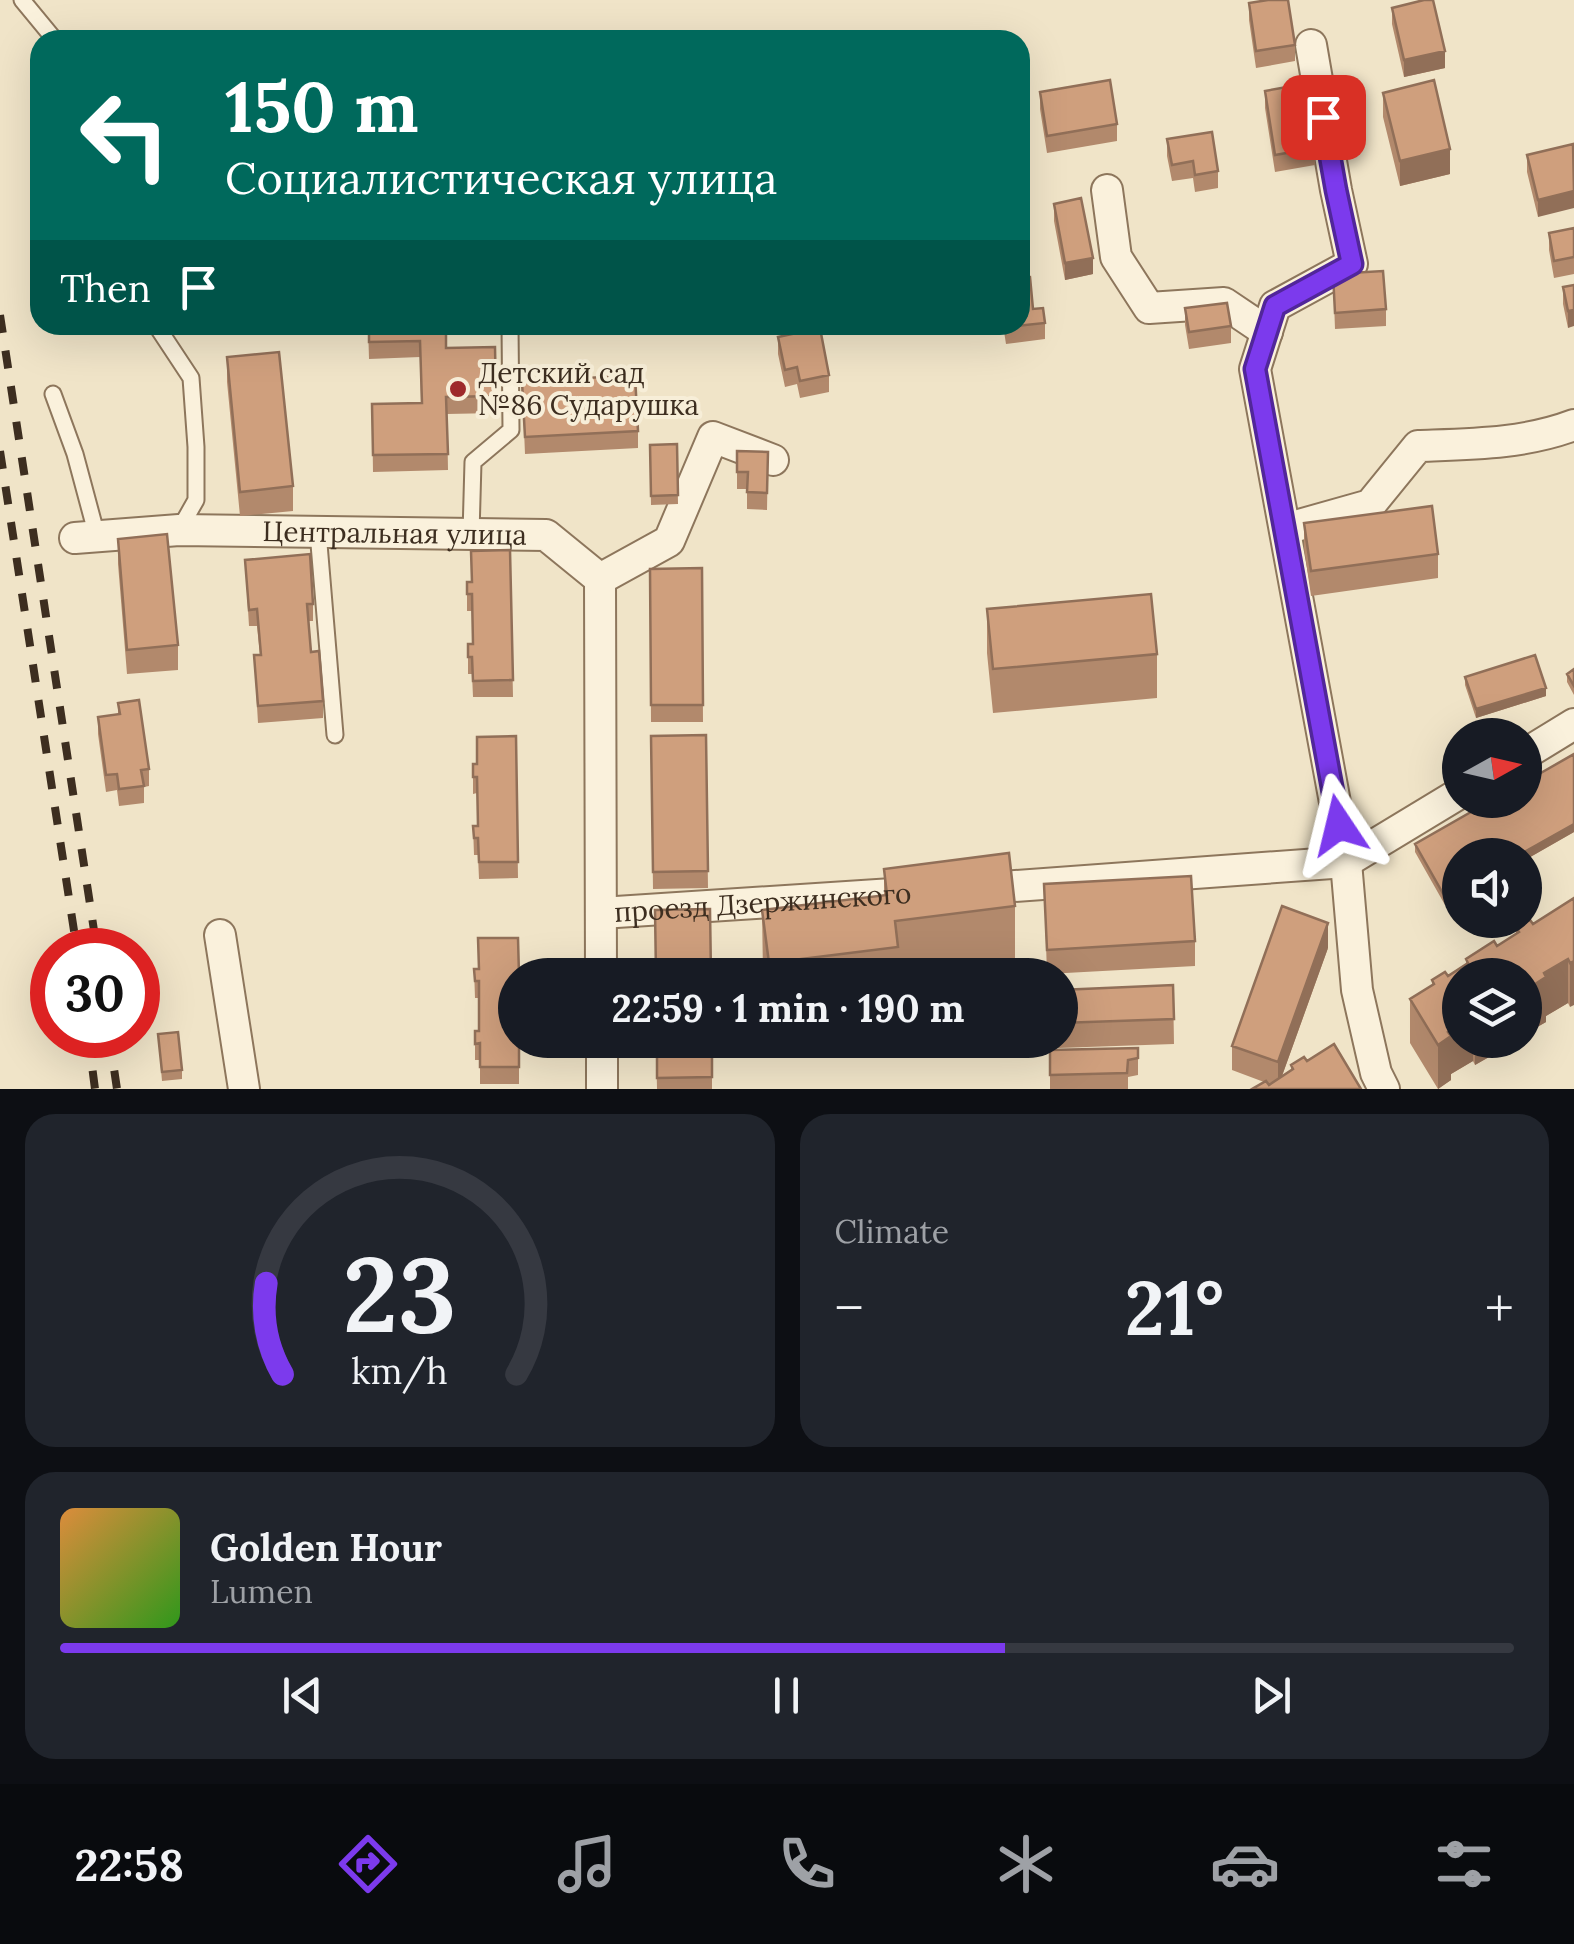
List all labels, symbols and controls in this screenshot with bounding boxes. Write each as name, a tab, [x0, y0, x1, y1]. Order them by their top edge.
text: 150 m	[225, 62, 419, 151]
icon: left	[60, 70, 190, 200]
pin	[1281, 75, 1366, 160]
icon: arrive	[1296, 90, 1351, 145]
text: Социалистическая улица	[225, 149, 777, 206]
icon: arrive	[171, 260, 226, 315]
text: Then	[60, 264, 151, 312]
place label: Детский сад №86 Сударушка	[478, 355, 699, 423]
marker: Детский сад №86 Сударушка	[447, 378, 469, 400]
street label: Центральная улица	[262, 513, 527, 553]
north arrow	[1442, 718, 1542, 818]
map controls	[1442, 718, 1542, 1058]
position arrow	[1287, 773, 1391, 877]
button: sound	[1442, 838, 1542, 938]
street label: проезд Дзержинского	[613, 875, 912, 930]
speed limit sign: 30	[30, 928, 160, 1058]
button: layers	[1442, 958, 1542, 1058]
text: 22:59 · 1 min · 190 m	[611, 984, 965, 1032]
text: Climate	[835, 1211, 949, 1252]
text: 23	[343, 1227, 457, 1360]
text: 21°	[1125, 1260, 1224, 1356]
text: −	[835, 1273, 864, 1343]
text: +	[1485, 1273, 1514, 1343]
text: km/h	[351, 1348, 448, 1394]
text: Golden Hour	[210, 1523, 442, 1571]
text: Lumen	[210, 1571, 313, 1612]
icon: previous	[275, 1668, 330, 1723]
icon: pause	[759, 1668, 814, 1723]
icon: next	[1244, 1668, 1299, 1723]
icon: directions	[333, 1829, 403, 1899]
icon: music	[552, 1829, 622, 1899]
icon: phone	[772, 1829, 842, 1899]
icon: climate	[991, 1829, 1061, 1899]
icon: car	[1210, 1829, 1280, 1899]
icon: filters	[1429, 1829, 1499, 1899]
text: 22:58	[75, 1836, 184, 1893]

